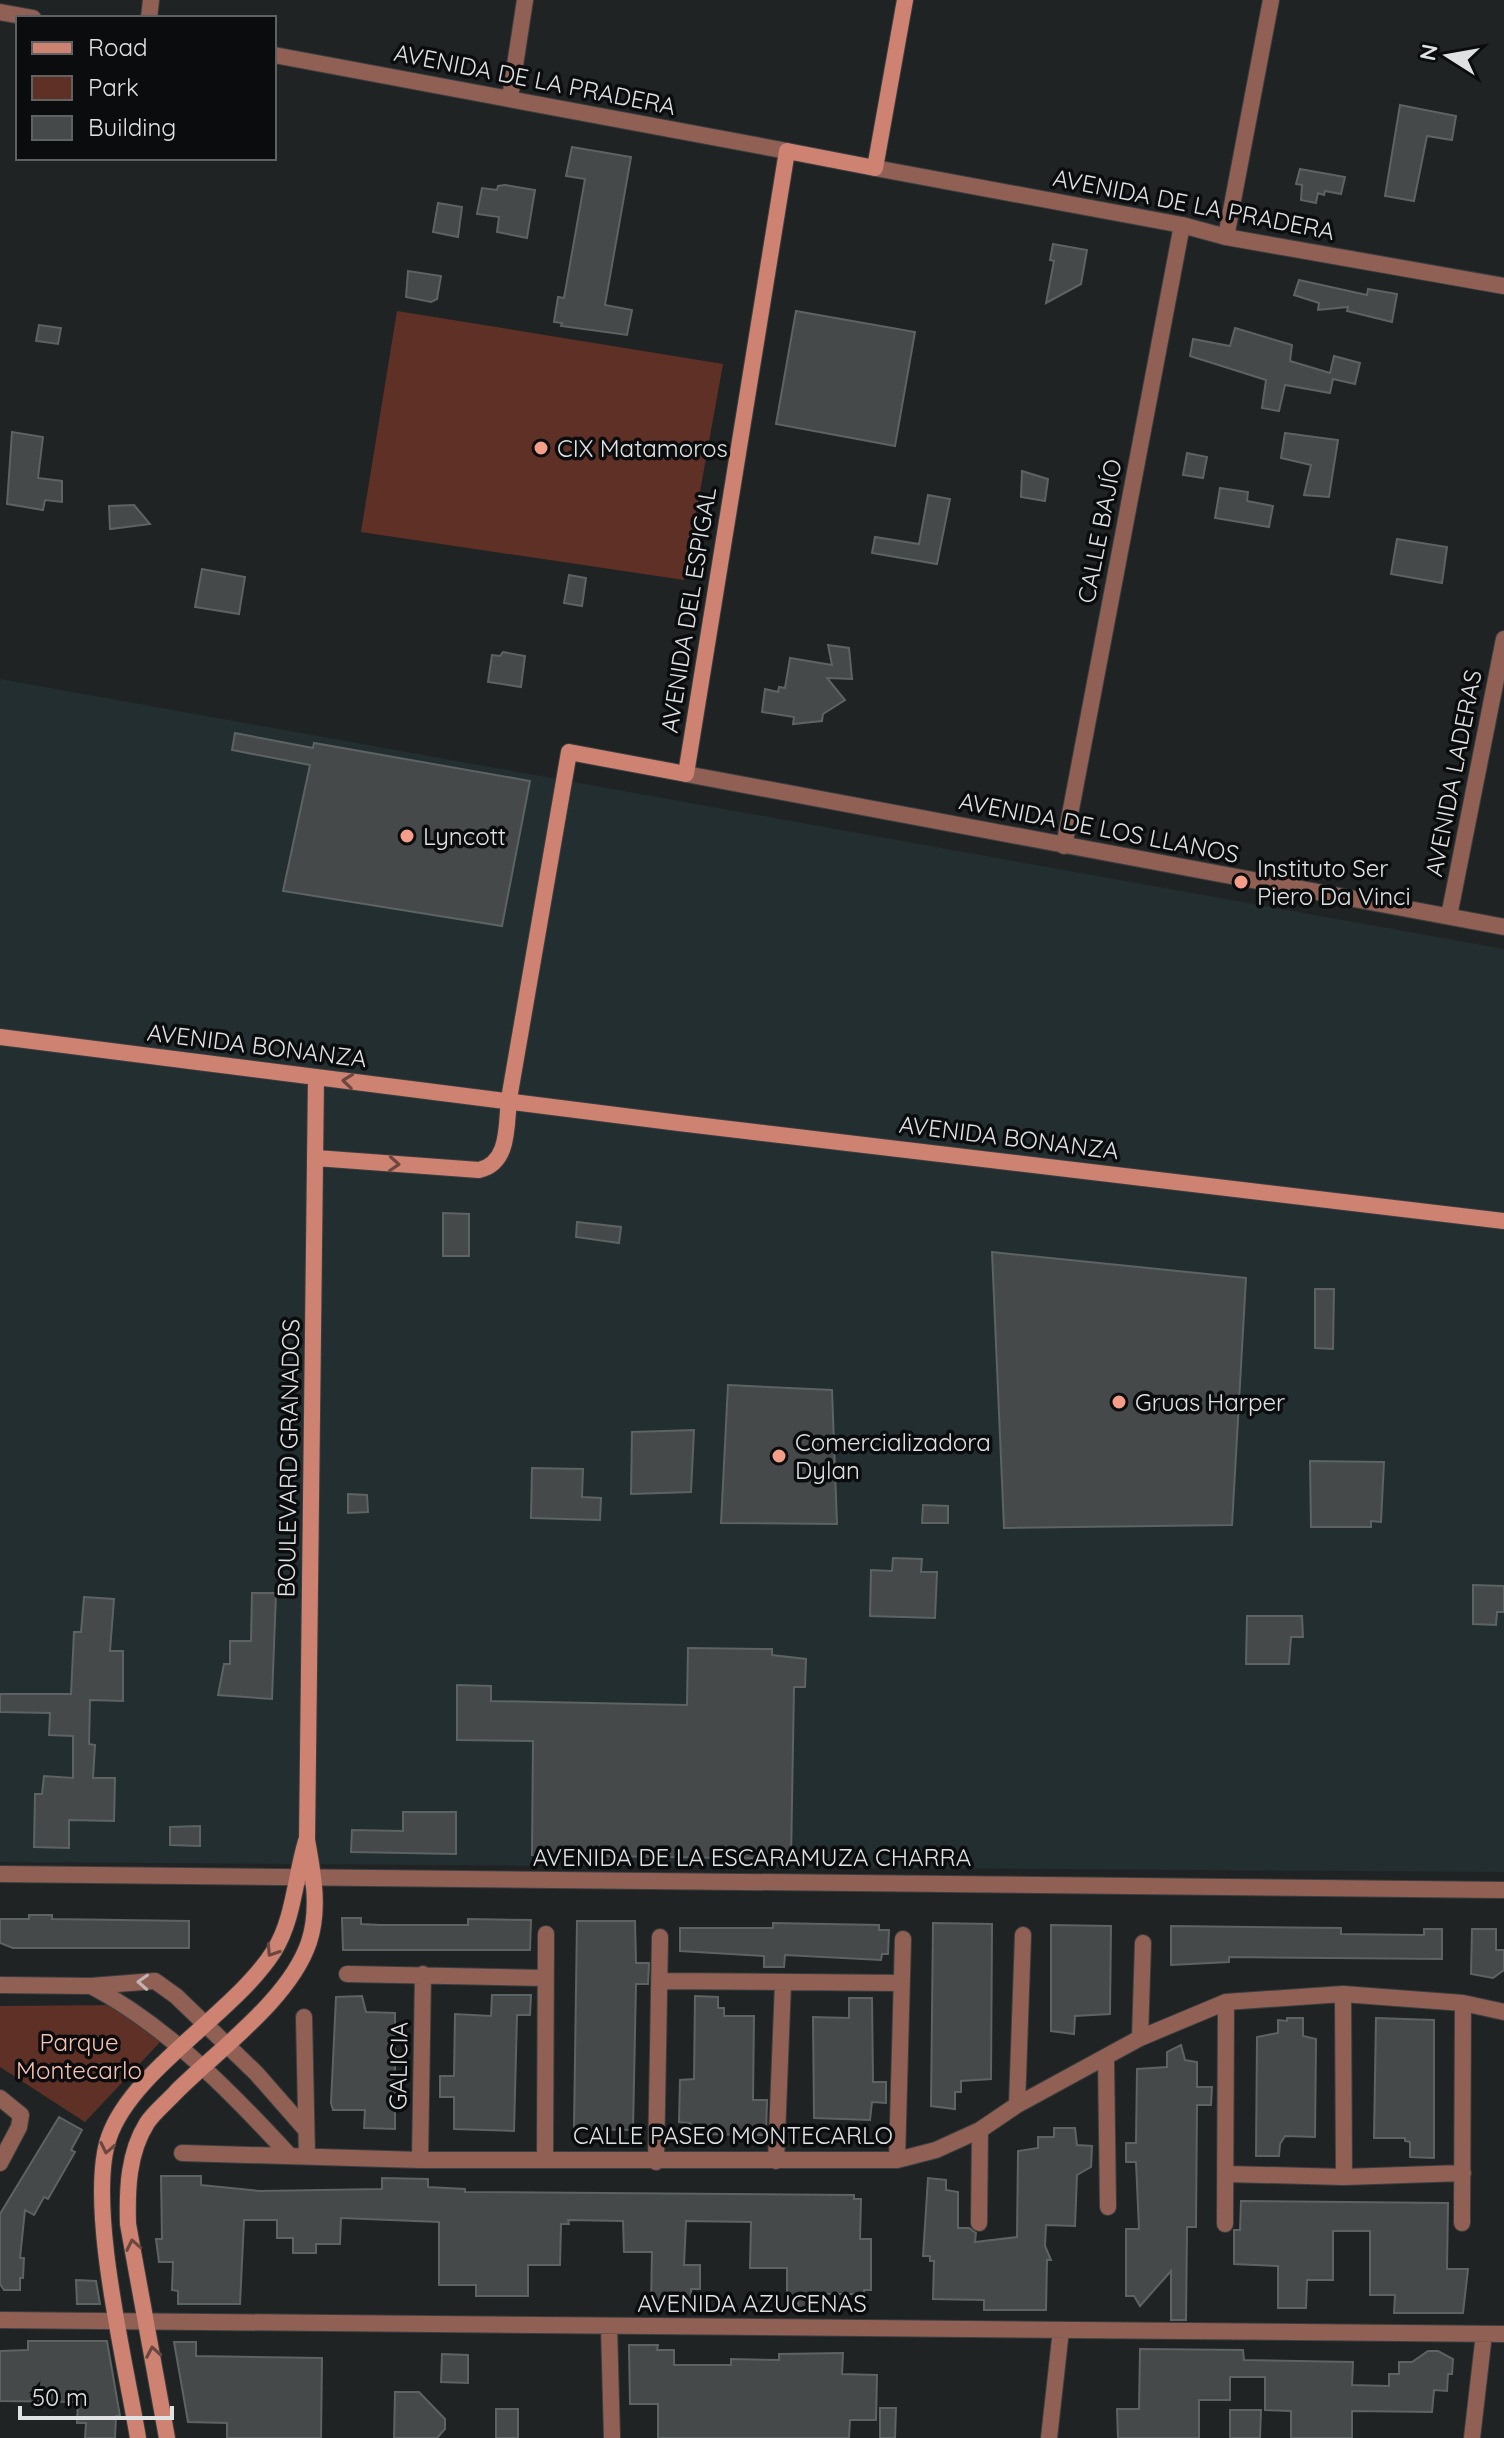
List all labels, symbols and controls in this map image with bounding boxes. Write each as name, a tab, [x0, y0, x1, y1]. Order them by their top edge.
legend	[16, 16, 276, 160]
north arrow	[1408, 16, 1488, 96]
text: Road	[88, 32, 148, 62]
street label: AVENIDA DE LA PRADERA	[392, 37, 678, 121]
text: N	[1413, 42, 1444, 63]
text: Park	[88, 72, 139, 102]
text: Building	[88, 112, 176, 142]
street label: AVENIDA DE LA PRADERA	[1051, 162, 1337, 246]
place label: CIX Matamoros	[557, 433, 728, 463]
marker: CIX Matamoros	[532, 439, 550, 457]
street label: CALLE BAJÍO	[1070, 456, 1128, 606]
street label: AVENIDA DEL ESPIGAL	[654, 485, 722, 735]
street label: AVENIDA LADERAS	[1418, 667, 1488, 879]
street label: AVENIDA DE LOS LLANOS	[957, 785, 1241, 869]
place label: Lyncott	[423, 821, 506, 851]
marker: Lyncott	[398, 827, 416, 845]
place label: Instituto Ser Piero Da Vinci	[1257, 853, 1411, 911]
marker: Instituto Ser Piero Da Vinci	[1232, 873, 1250, 891]
street label: AVENIDA BONANZA	[145, 1017, 369, 1073]
one-way arrow	[341, 1073, 354, 1090]
street label: AVENIDA BONANZA	[897, 1109, 1121, 1165]
one-way arrow	[388, 1155, 401, 1172]
street label: BOULEVARD GRANADOS	[271, 1319, 305, 1597]
place label: Gruas Harper	[1135, 1387, 1285, 1417]
marker: Gruas Harper	[1110, 1393, 1128, 1411]
place label: Comercializadora Dylan	[795, 1427, 991, 1485]
marker: Comercializadora Dylan	[770, 1447, 788, 1465]
street label: AVENIDA DE LA ESCARAMUZA CHARRA	[533, 1842, 971, 1872]
one-way arrow	[266, 1943, 281, 1957]
one-way arrow	[136, 1973, 148, 1990]
street label: GALICIA	[382, 2022, 414, 2110]
park label: Parque Montecarlo	[16, 2027, 142, 2085]
street label: CALLE PASEO MONTECARLO	[573, 2120, 893, 2150]
one-way arrow	[99, 2141, 116, 2154]
one-way arrow	[125, 2238, 142, 2252]
street label: AVENIDA AZUCENAS	[637, 2288, 867, 2318]
one-way arrow	[145, 2345, 162, 2359]
scale bar	[20, 2370, 172, 2420]
text: 50 m	[32, 2382, 88, 2412]

